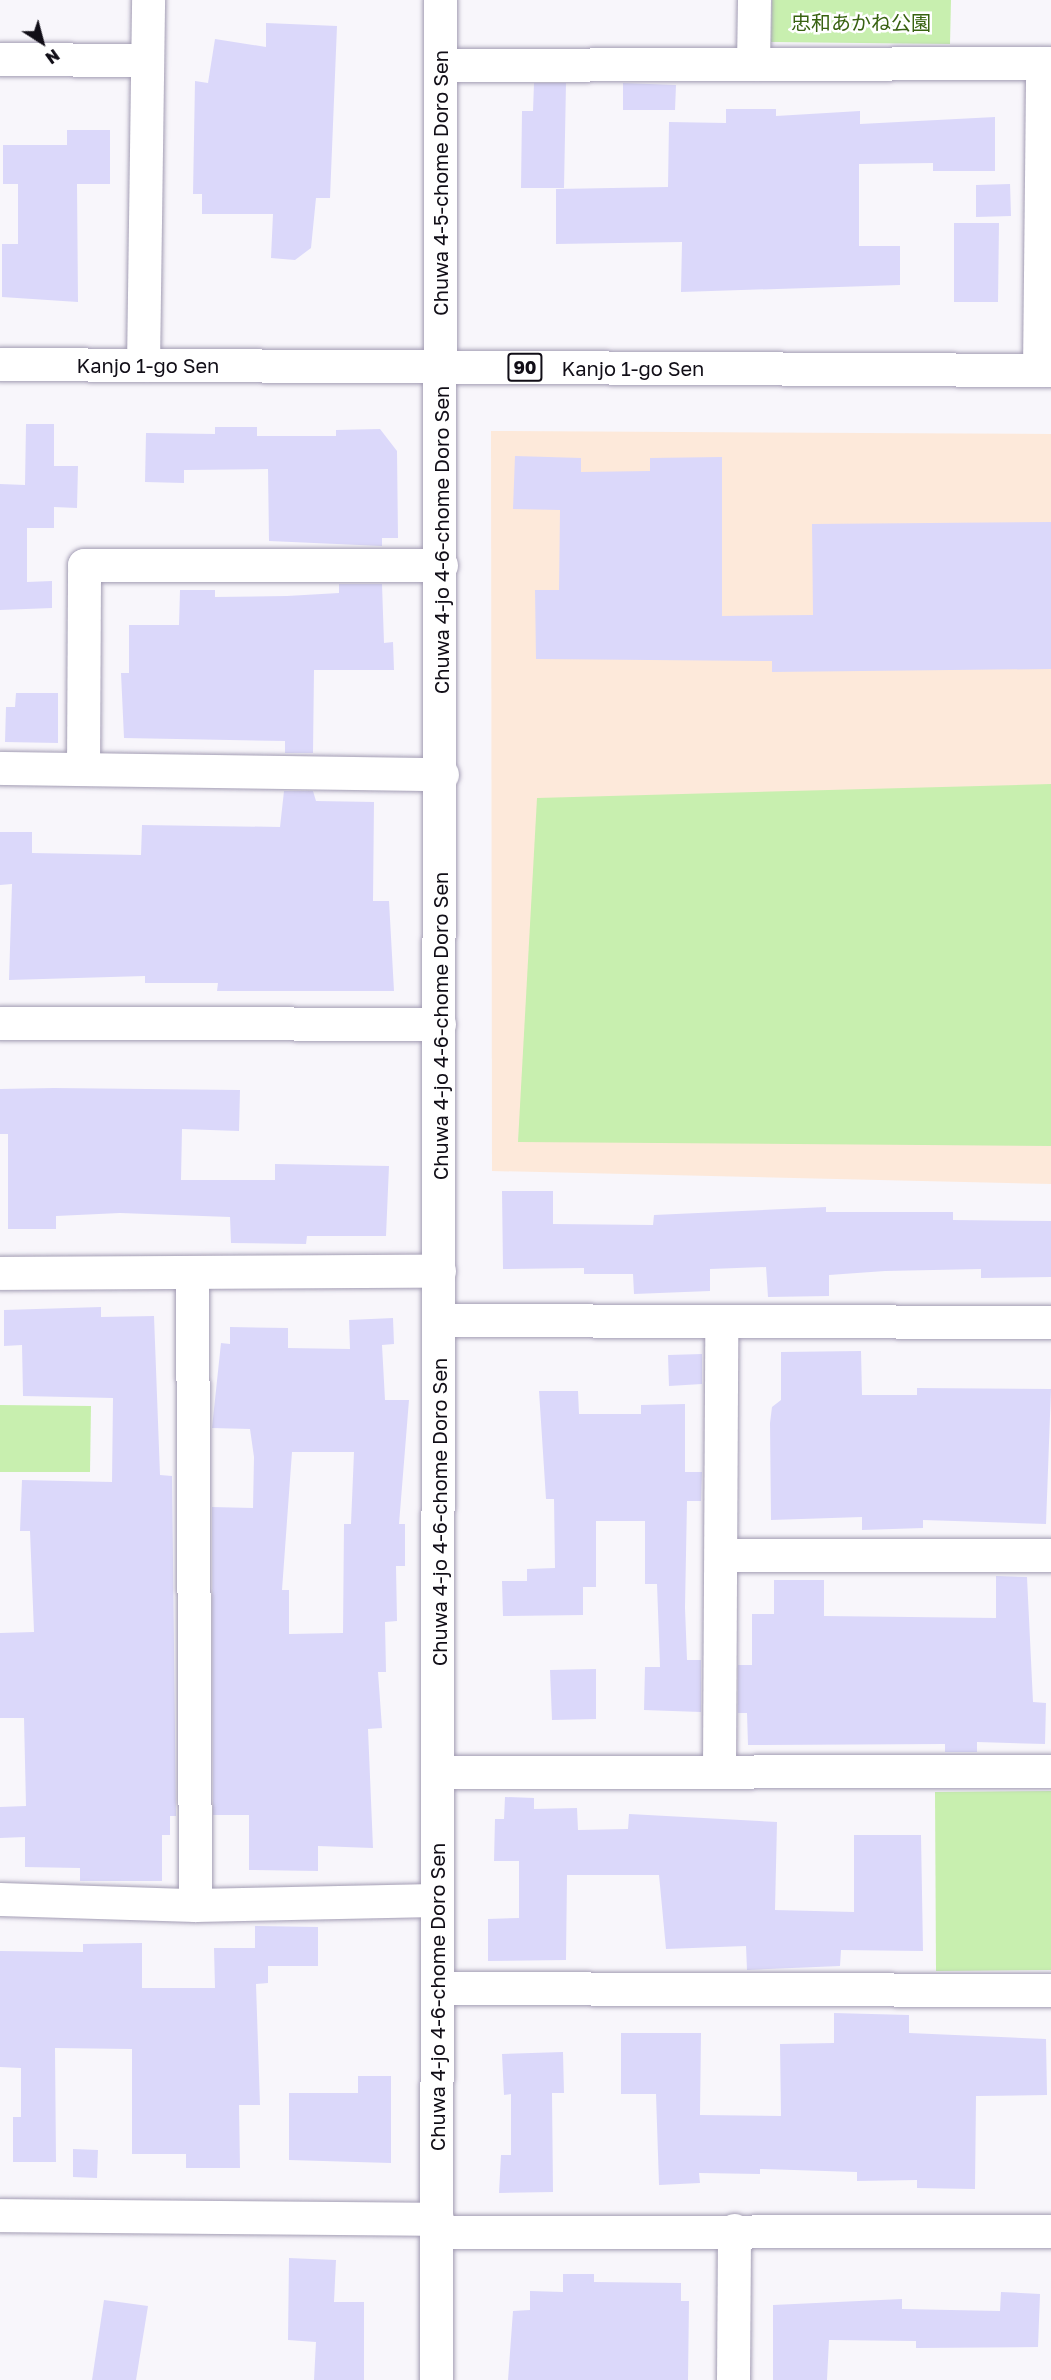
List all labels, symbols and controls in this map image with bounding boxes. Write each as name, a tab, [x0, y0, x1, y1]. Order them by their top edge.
park label: 忠和あかね公園	[791, 10, 931, 34]
north arrow	[12, 12, 72, 72]
text: N	[42, 45, 63, 68]
street label: Chuwa 4-5-chome Doro Sen	[428, 50, 452, 316]
road number: 90	[507, 352, 543, 382]
street label: Kanjo 1-go Sen	[77, 353, 219, 377]
street label: Kanjo 1-go Sen	[562, 356, 704, 380]
street label: Chuwa 4-jo 4-6-chome Doro Sen	[429, 386, 453, 694]
street label: Chuwa 4-jo 4-6-chome Doro Sen	[428, 872, 452, 1180]
street label: Chuwa 4-jo 4-6-chome Doro Sen	[427, 1358, 451, 1666]
street label: Chuwa 4-jo 4-6-chome Doro Sen	[425, 1843, 449, 2151]

